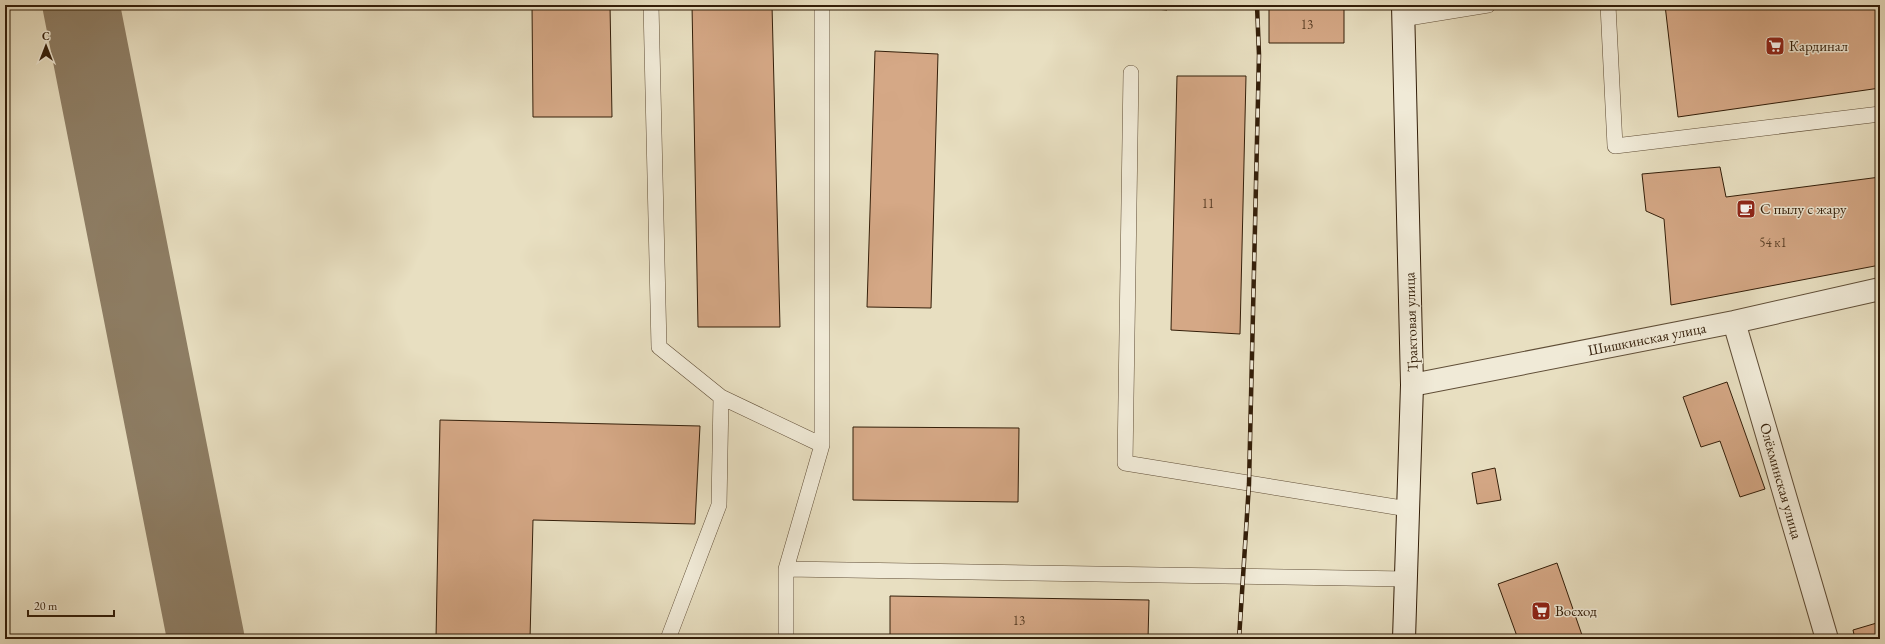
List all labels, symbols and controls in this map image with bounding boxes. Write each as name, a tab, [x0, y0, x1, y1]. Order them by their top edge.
house number: 13	[1301, 16, 1313, 33]
north arrow	[26, 26, 66, 66]
text: С	[42, 29, 50, 43]
supermarket icon: Кардинал	[1764, 35, 1786, 57]
place label: Кардинал	[1789, 36, 1848, 55]
house number: 11	[1202, 195, 1214, 212]
cafe icon: С пылу с жару	[1735, 198, 1757, 220]
place label: С пылу с жару	[1760, 199, 1847, 218]
house number: 54 к1	[1759, 234, 1787, 251]
street label: Трактовая улица	[1399, 272, 1422, 372]
street label: Шишкинская улица	[1586, 318, 1708, 359]
street label: Олёкминская улица	[1756, 421, 1807, 541]
scale bar	[28, 592, 114, 618]
text: 20 m	[34, 598, 58, 614]
supermarket icon: Восход	[1530, 600, 1552, 622]
place label: Восход	[1555, 601, 1597, 620]
house number: 13	[1013, 612, 1025, 629]

